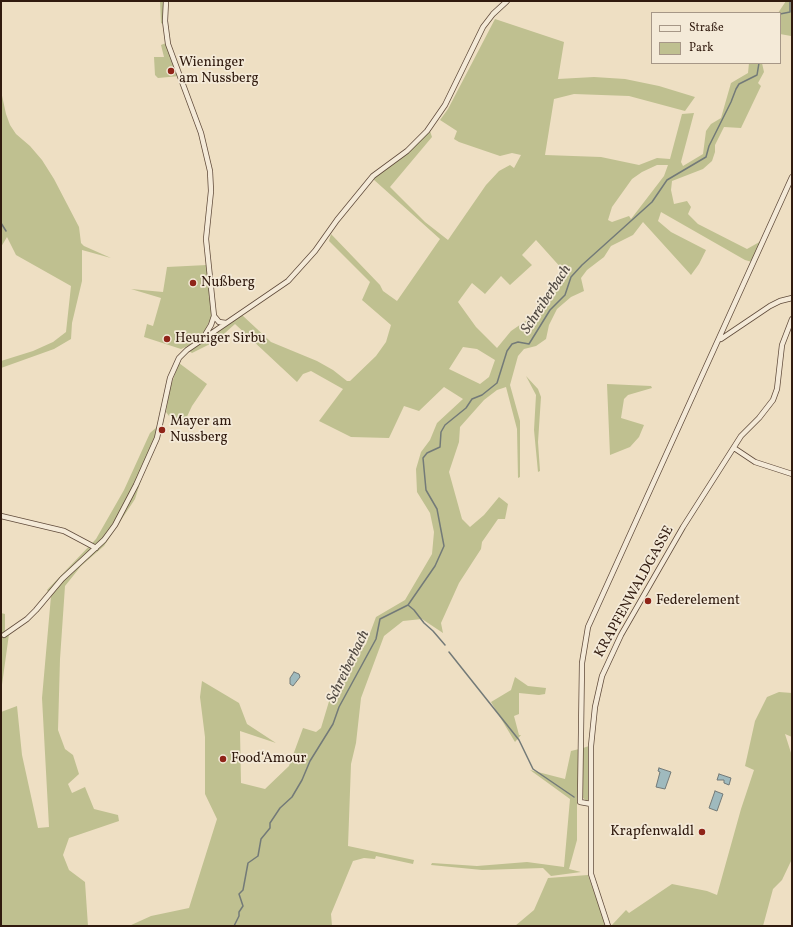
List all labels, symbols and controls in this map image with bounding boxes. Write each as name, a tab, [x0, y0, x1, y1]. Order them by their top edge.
legend	[651, 12, 781, 64]
text: Straße	[689, 20, 724, 36]
text: Park	[689, 40, 714, 56]
place label: Wieninger am Nussberg	[179, 55, 259, 88]
marker: Wieninger am Nussberg	[166, 66, 176, 76]
water label: Schreiberbach	[518, 262, 576, 338]
place label: Nußberg	[201, 275, 255, 291]
marker: Nußberg	[188, 278, 198, 288]
place label: Heuriger Sirbu	[175, 331, 266, 347]
marker: Heuriger Sirbu	[162, 334, 172, 344]
place label: Mayer am Nussberg	[170, 414, 232, 446]
marker: Mayer am Nussberg	[157, 425, 167, 435]
street label: KRAPFENWALDGASSE	[592, 523, 678, 661]
place label: Federelement	[656, 593, 740, 609]
marker: Federelement	[643, 596, 653, 606]
water label: Schreiberbach	[324, 628, 374, 706]
place label: Food‘Amour	[231, 751, 306, 767]
marker: Food‘Amour	[218, 754, 228, 764]
place label: Krapfenwaldl	[610, 824, 694, 840]
marker: Krapfenwaldl	[697, 827, 707, 837]

